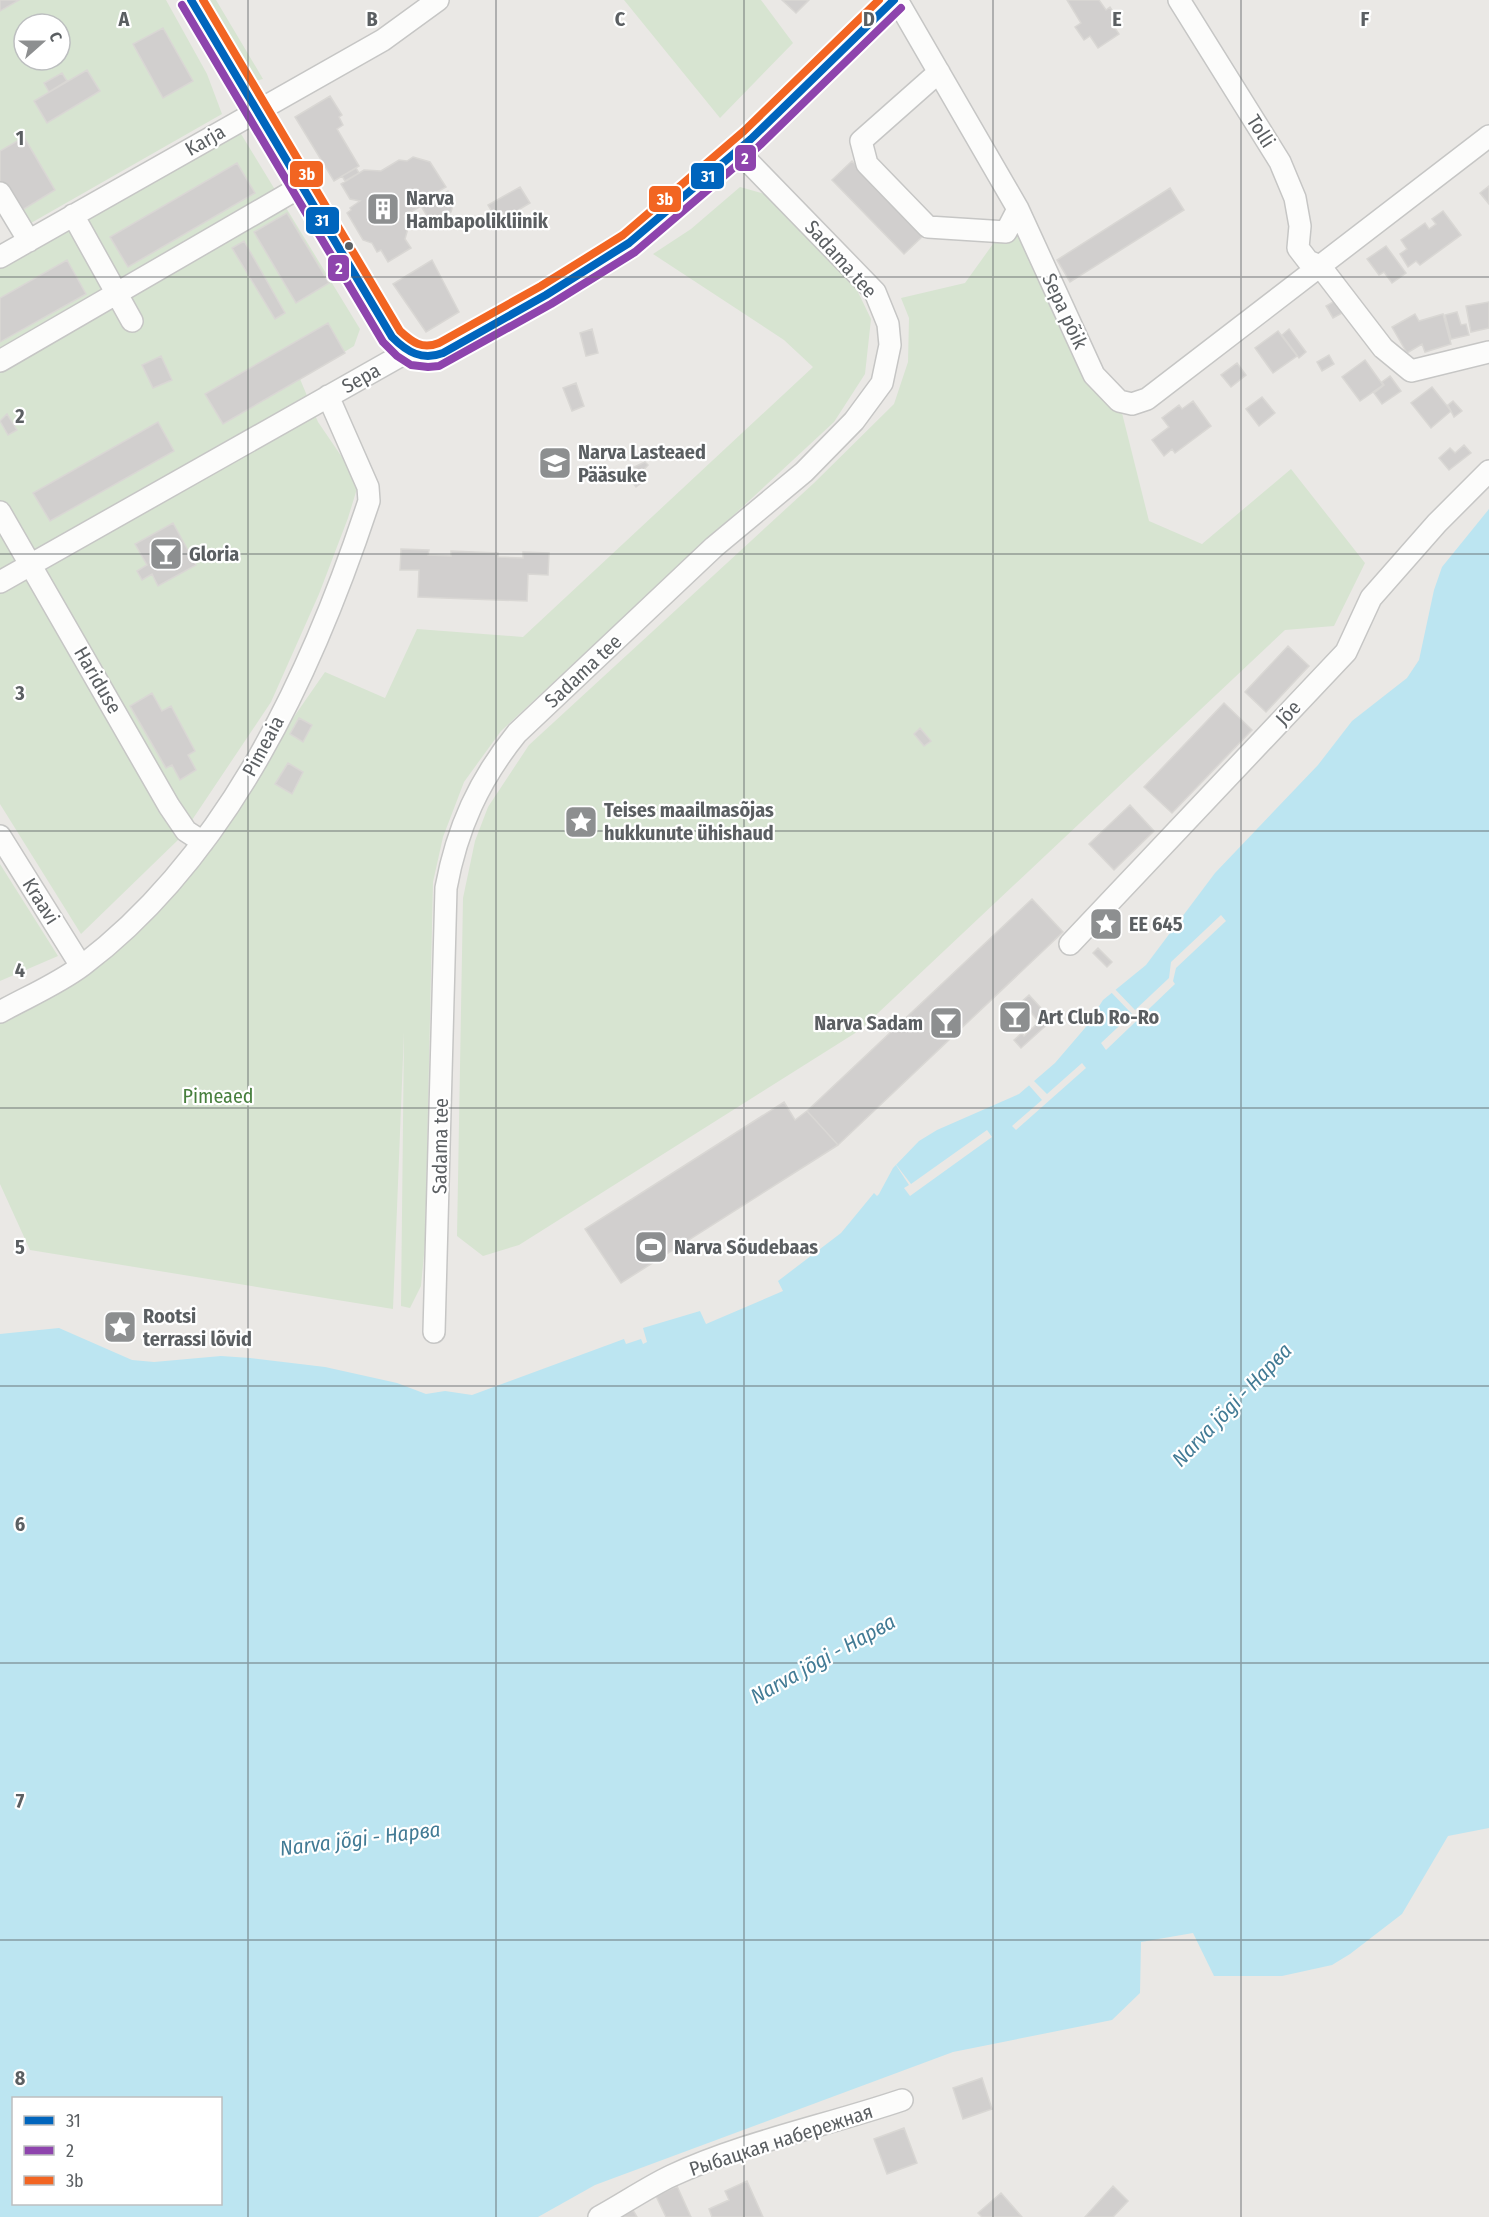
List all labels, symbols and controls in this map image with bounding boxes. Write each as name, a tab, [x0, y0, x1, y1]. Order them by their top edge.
text: A	[118, 7, 131, 31]
text: B	[366, 7, 378, 31]
text: C	[615, 7, 626, 31]
text: D	[863, 7, 875, 31]
text: E	[1112, 7, 1122, 31]
text: F	[1361, 7, 1370, 31]
north arrow	[12, 12, 72, 72]
text: С	[45, 29, 66, 45]
street label: Tolli	[1242, 110, 1280, 152]
street label: Karja	[181, 119, 229, 161]
text: 1	[16, 126, 24, 150]
line badge: 2	[734, 144, 757, 172]
text: 2	[740, 149, 749, 168]
line badge: 3b	[289, 160, 324, 188]
line badge: 31	[690, 162, 725, 190]
text: 3b	[298, 165, 315, 184]
text: 31	[700, 167, 715, 186]
line badge: 3b	[648, 185, 682, 213]
place label: Narva Hambapolikliinik	[406, 186, 549, 233]
text: 3b	[656, 190, 673, 209]
building icon: Narva Hambapolikliinik	[365, 191, 401, 227]
line badge: 31	[305, 206, 340, 235]
text: 31	[314, 211, 329, 230]
street label: Sadama tee	[800, 215, 882, 303]
unlabelled marker	[343, 240, 355, 252]
line badge: 2	[327, 254, 350, 282]
text: 2	[334, 259, 343, 278]
street label: Sepa põik	[1037, 270, 1093, 353]
street label: Sepa	[338, 358, 384, 398]
text: 2	[14, 404, 25, 428]
place label: Narva Lasteaed Pääsuke	[578, 440, 706, 487]
school or university icon: Narva Lasteaed Pääsuke	[537, 445, 573, 481]
bar icon: Gloria	[148, 536, 184, 572]
place label: Gloria	[189, 542, 239, 566]
street label: Sadama tee	[540, 629, 626, 713]
street label: Hariduse	[69, 642, 127, 718]
text: 3	[14, 681, 25, 705]
street label: Jõe	[1270, 695, 1306, 731]
street label: Pimeaia	[237, 712, 289, 780]
place label: Teises maailmasõjas hukkunute ühishaud	[604, 798, 774, 845]
place icon: Teises maailmasõjas hukkunute ühishaud	[563, 804, 599, 840]
street label: Kraavi	[18, 873, 64, 929]
place icon: EE 645	[1088, 906, 1124, 942]
place label: EE 645	[1129, 912, 1183, 936]
text: 4	[15, 958, 25, 982]
bar icon: Art Club Ro-Ro	[997, 999, 1033, 1035]
bar icon: Narva Sadam	[928, 1005, 964, 1041]
place label: Art Club Ro-Ro	[1037, 1005, 1160, 1029]
place label: Narva Sadam	[814, 1011, 923, 1035]
park label: Pimeaed	[183, 1084, 253, 1108]
street label: Sadama tee	[427, 1098, 453, 1194]
sports icon: Narva Sõudebaas	[633, 1229, 669, 1265]
text: 5	[15, 1235, 25, 1259]
place label: Narva Sõudebaas	[674, 1235, 818, 1259]
place label: Rootsi terrassi lõvid	[143, 1304, 252, 1351]
place icon: Rootsi terrassi lõvid	[102, 1309, 138, 1345]
water label: Narva jõgi - Нарва	[1167, 1338, 1297, 1472]
text: 6	[15, 1512, 25, 1536]
water label: Narva jõgi - Нарва	[746, 1608, 900, 1710]
text: 7	[16, 1789, 25, 1813]
water label: Narva jõgi - Нарва	[278, 1816, 442, 1862]
text: 8	[15, 2066, 26, 2090]
legend	[12, 2097, 222, 2205]
street label: Рыбацкая набережная	[686, 2099, 876, 2181]
text: 31	[66, 2110, 81, 2132]
text: 2	[66, 2140, 74, 2162]
text: 3b	[66, 2170, 84, 2192]

